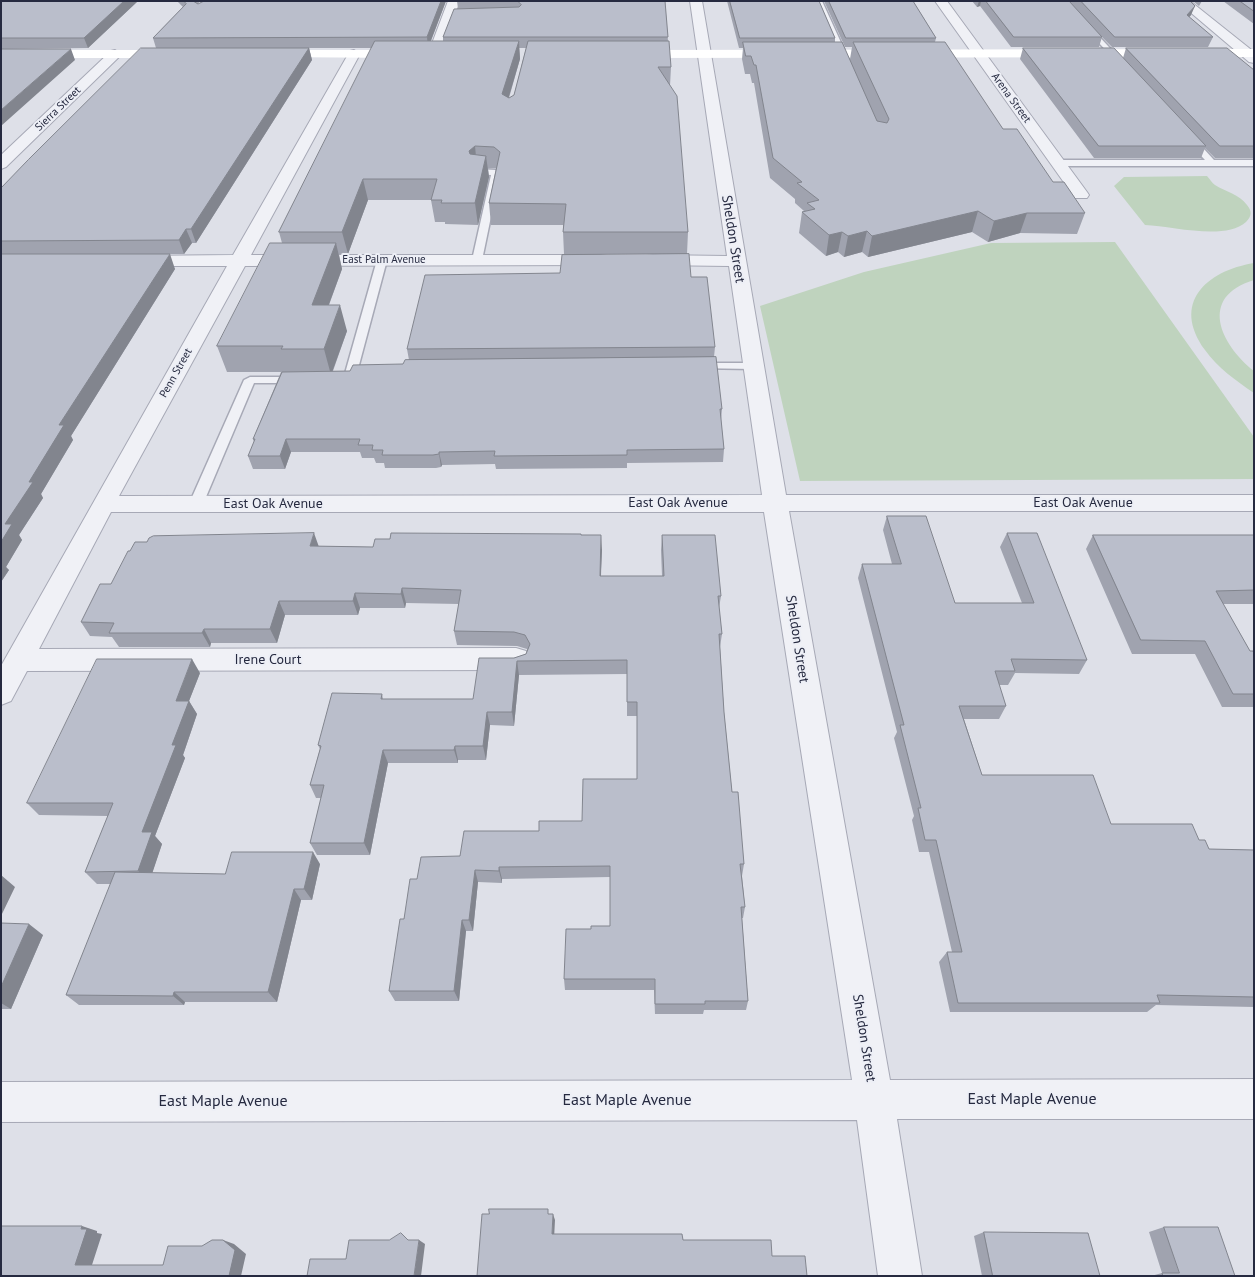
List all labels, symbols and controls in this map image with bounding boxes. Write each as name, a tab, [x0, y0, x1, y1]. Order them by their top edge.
street label: Arena Street	[989, 71, 1033, 125]
street label: Sierra Street	[32, 84, 84, 134]
street label: Sheldon Street	[718, 194, 748, 284]
street label: East Palm Avenue	[342, 253, 426, 267]
street label: Penn Street	[157, 346, 195, 400]
street label: East Oak Avenue	[628, 495, 728, 511]
street label: East Oak Avenue	[1033, 495, 1133, 511]
street label: East Oak Avenue	[223, 496, 323, 512]
street label: Sheldon Street	[782, 594, 812, 684]
street label: Irene Court	[235, 652, 301, 668]
street label: Sheldon Street	[849, 993, 879, 1083]
street label: East Maple Avenue	[967, 1089, 1097, 1109]
street label: East Maple Avenue	[562, 1090, 692, 1110]
street label: East Maple Avenue	[158, 1091, 288, 1111]

